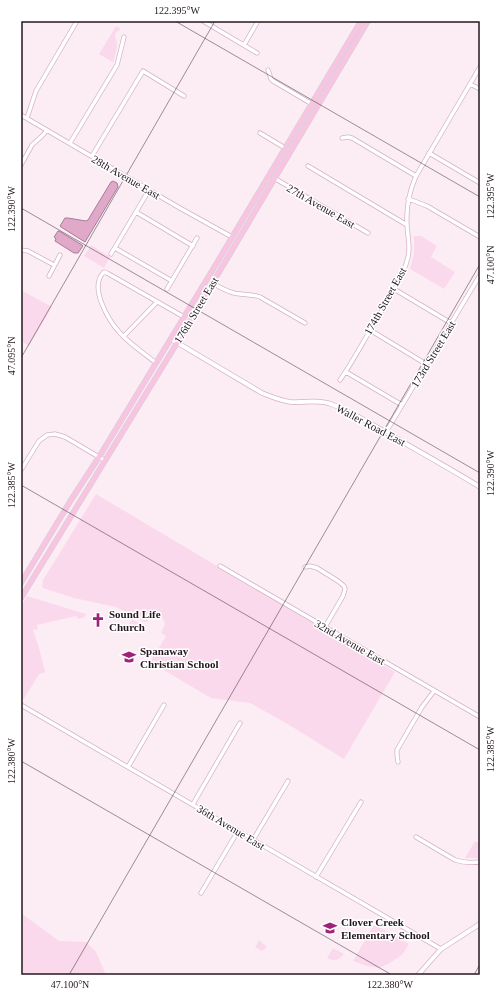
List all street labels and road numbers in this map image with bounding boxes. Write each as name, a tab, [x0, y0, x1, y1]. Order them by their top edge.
street label: 28th Avenue East	[90, 153, 162, 201]
street label: 27th Avenue East	[285, 182, 357, 230]
street label: 174th Street East	[362, 265, 408, 337]
street label: 176th Street East	[172, 275, 220, 345]
street label: 173rd Street East	[408, 318, 458, 390]
street label: Waller Road East	[334, 402, 408, 448]
street label: 32nd Avenue East	[313, 617, 387, 667]
street label: 36th Avenue East	[195, 802, 267, 852]

